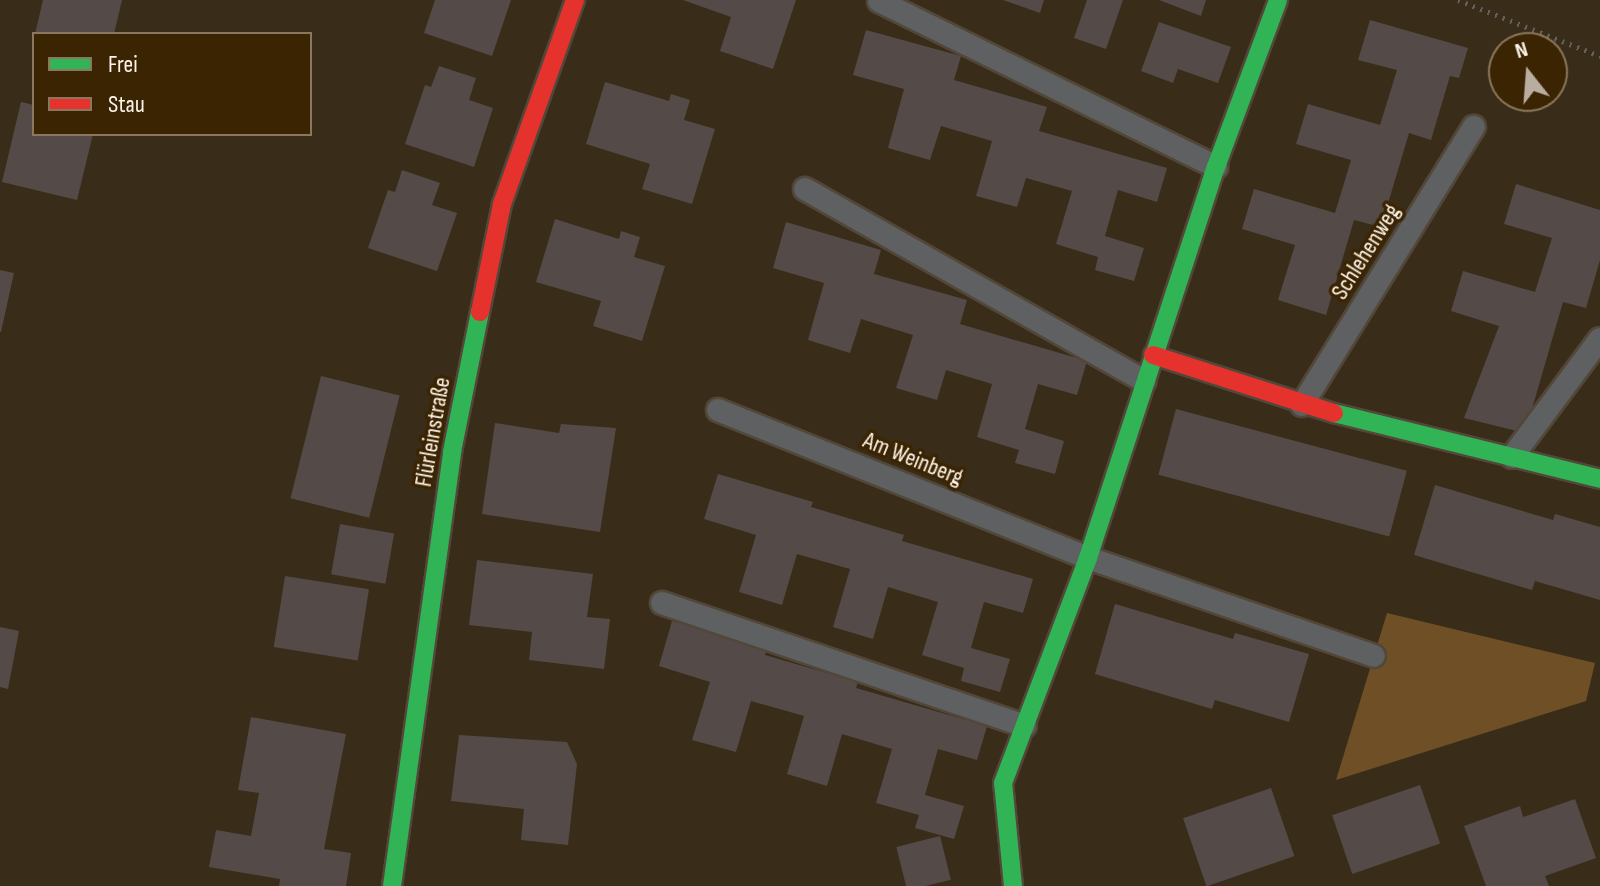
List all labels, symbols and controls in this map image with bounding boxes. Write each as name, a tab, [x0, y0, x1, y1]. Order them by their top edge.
legend	[32, 32, 312, 136]
north arrow	[1488, 32, 1568, 112]
text: N	[1512, 36, 1531, 65]
text: Frei	[108, 50, 138, 79]
text: Stau	[108, 90, 145, 119]
street label: Schlehenweg	[1325, 199, 1407, 305]
street label: Flürleinstraße	[409, 375, 457, 489]
street label: Am Weinberg	[859, 426, 967, 492]

